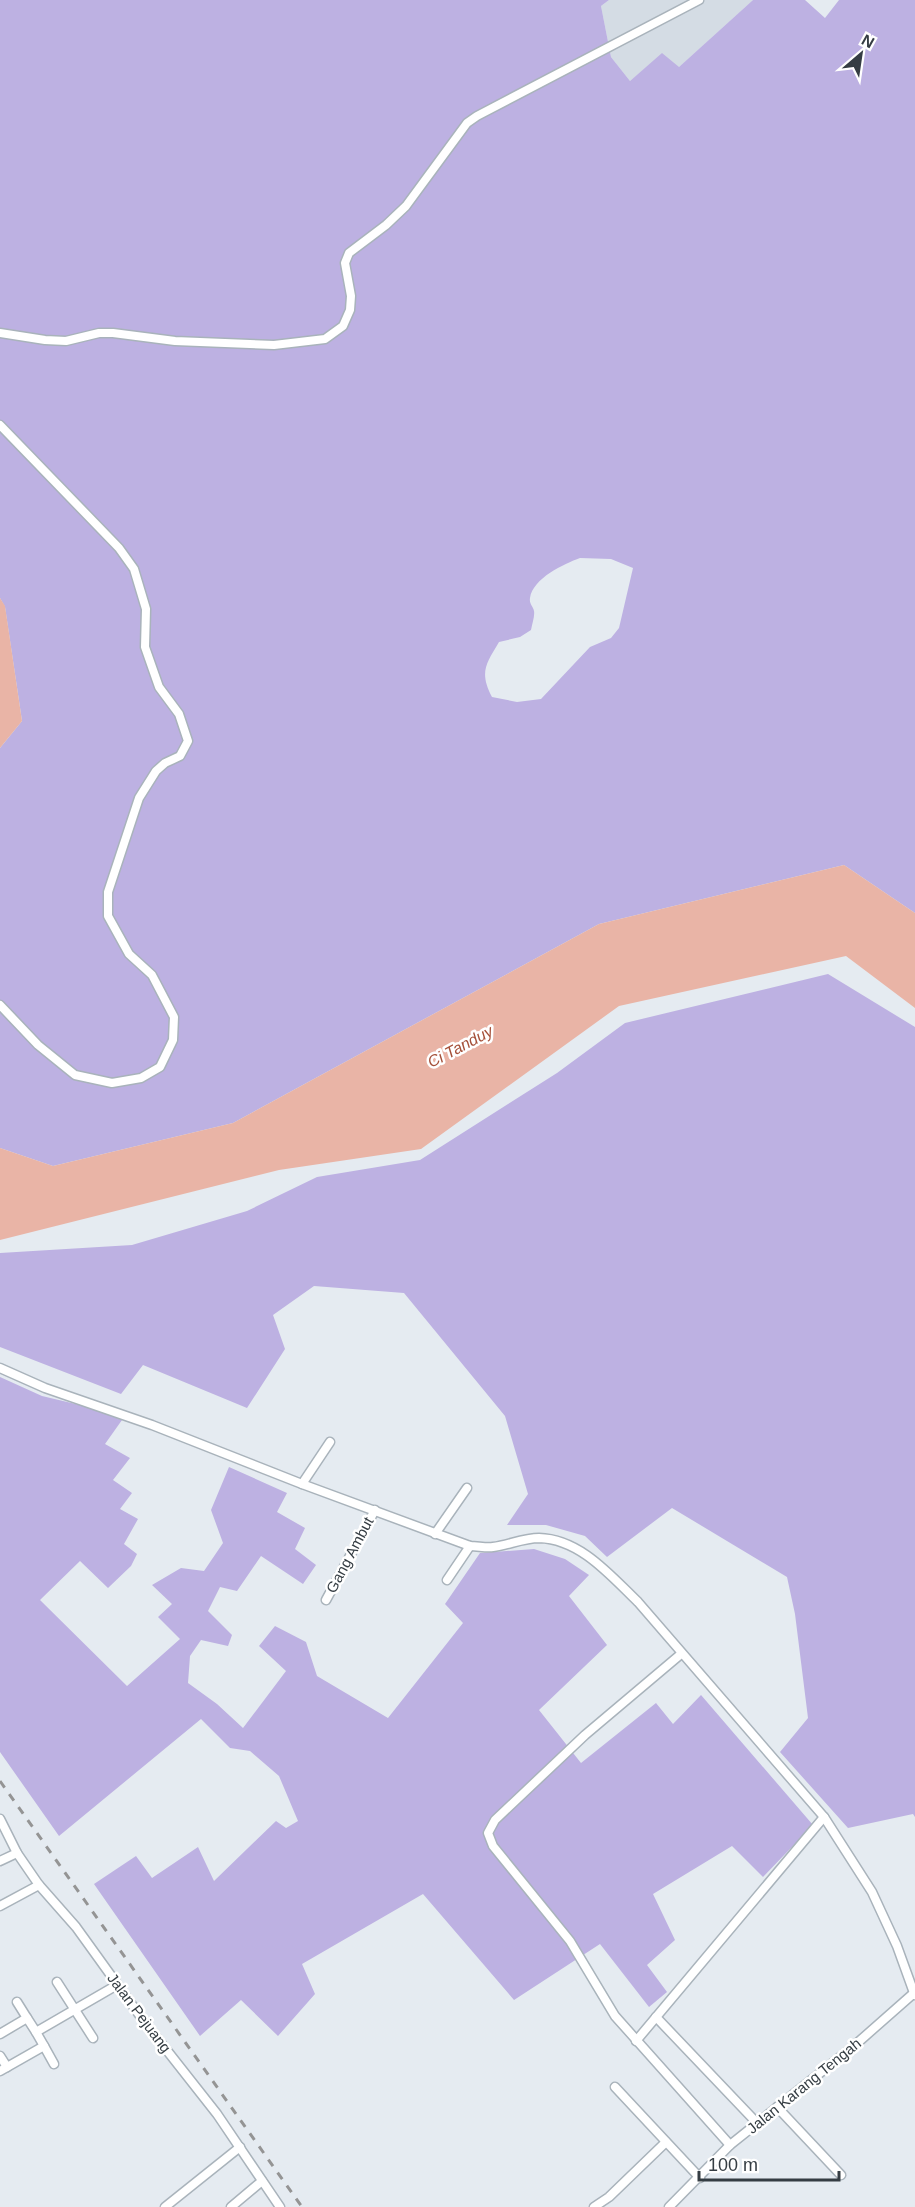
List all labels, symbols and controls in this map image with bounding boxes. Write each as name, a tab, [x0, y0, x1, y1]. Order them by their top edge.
north arrow	[831, 24, 891, 84]
text: N	[859, 31, 877, 52]
water label: Ci Tanduy	[425, 1022, 497, 1071]
street label: Gang Ambut	[322, 1513, 377, 1596]
street label: Jalan Pejuang	[104, 1970, 175, 2056]
street label: Jalan Karang Tengah	[743, 2034, 864, 2137]
scale bar	[699, 2144, 838, 2182]
text: 100 m	[708, 2155, 758, 2175]

